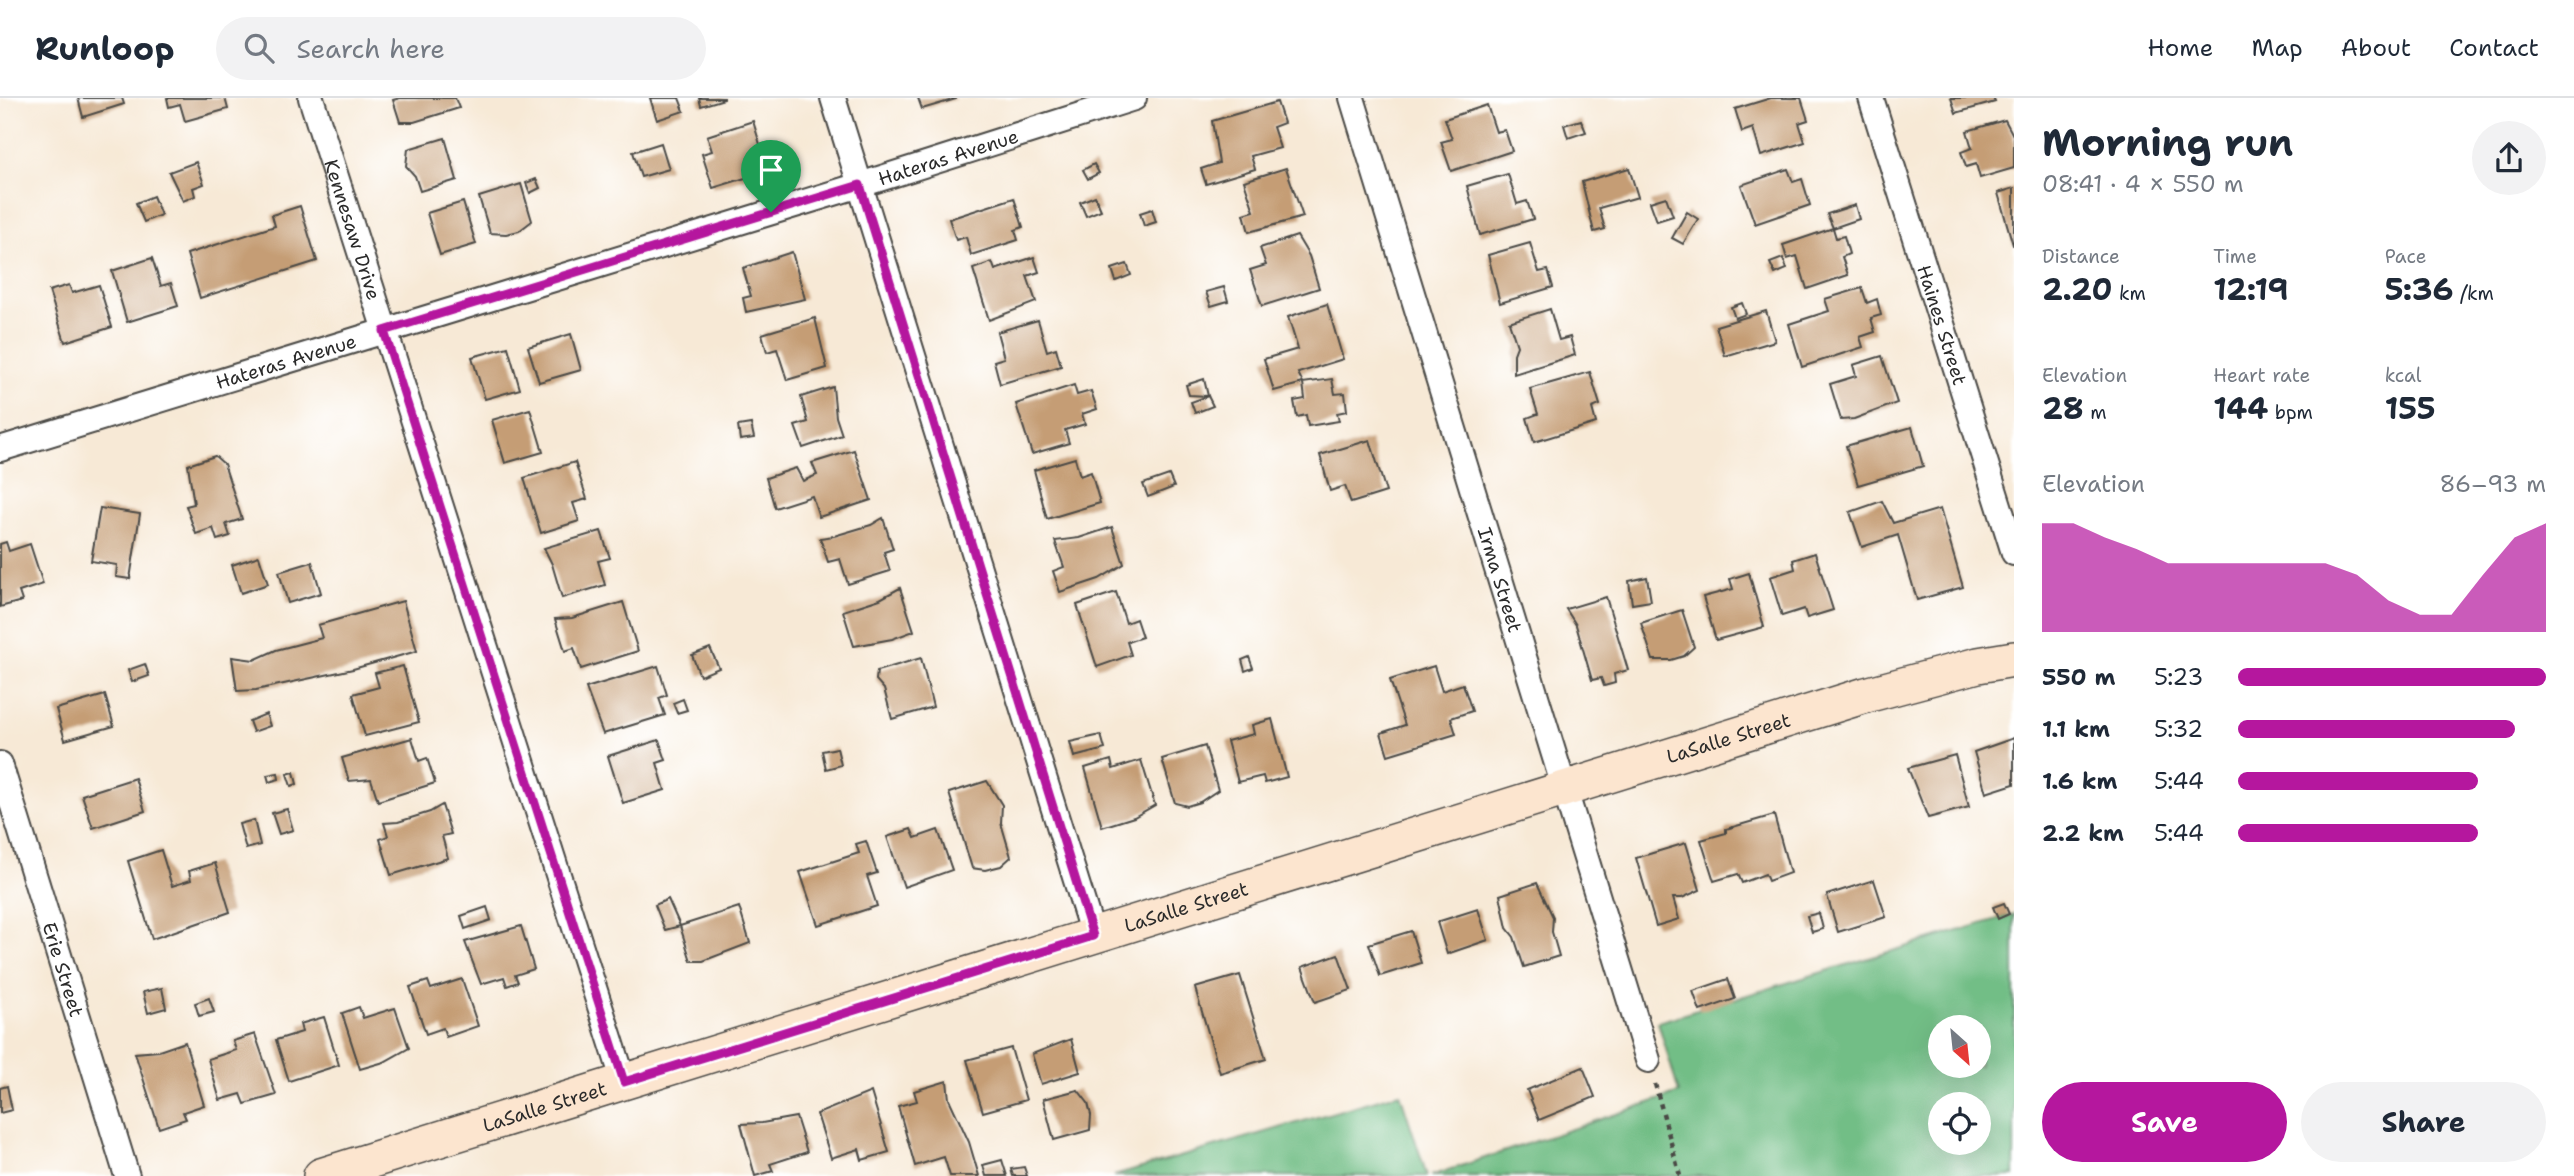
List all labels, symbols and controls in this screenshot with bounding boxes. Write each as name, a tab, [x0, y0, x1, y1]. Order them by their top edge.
search box	[216, 17, 706, 80]
text: Runloop	[35, 26, 174, 71]
icon: search	[240, 29, 278, 67]
text: Search here	[296, 31, 445, 66]
text: Home	[2147, 32, 2213, 64]
text: Map	[2251, 32, 2303, 64]
text: About	[2341, 32, 2411, 64]
text: Contact	[2449, 32, 2539, 64]
text: Morning run	[2042, 117, 2293, 168]
button: share	[2472, 121, 2546, 195]
street label: Hateras Avenue	[875, 123, 1021, 191]
pin	[741, 140, 801, 212]
icon: arrive	[752, 151, 790, 189]
street label: Kennesaw Drive	[319, 156, 387, 303]
text: 08:41 · 4 × 550 m	[2042, 169, 2243, 199]
text: Distance	[2042, 244, 2120, 269]
text: Time	[2213, 244, 2257, 269]
text: Pace	[2385, 244, 2426, 269]
street label: Haines Street	[1912, 262, 1973, 388]
text: 2.20	[2042, 269, 2112, 310]
text: 12:19	[2213, 269, 2289, 310]
text: 5:36	[2385, 269, 2453, 310]
text: km	[2112, 281, 2146, 306]
text: /km	[2453, 281, 2494, 306]
street label: Hateras Avenue	[212, 328, 359, 395]
text: Elevation	[2042, 363, 2127, 388]
text: Heart rate	[2213, 363, 2310, 388]
text: kcal	[2385, 363, 2422, 388]
text: 28	[2042, 388, 2084, 429]
text: 144	[2213, 388, 2268, 429]
text: 155	[2385, 388, 2435, 429]
text: m	[2084, 400, 2107, 425]
text: bpm	[2268, 400, 2313, 425]
text: Elevation	[2042, 469, 2145, 499]
text: 86–93 m	[2440, 469, 2546, 499]
street label: Irma Street	[1472, 524, 1528, 635]
text: 550 m	[2042, 662, 2115, 692]
text: 5:23	[2154, 662, 2203, 692]
street label: LaSalle Street	[1663, 707, 1793, 769]
text: 1.1 km	[2042, 714, 2110, 744]
text: 5:32	[2154, 714, 2203, 744]
text: 1.6 km	[2042, 766, 2117, 796]
text: 5:44	[2154, 766, 2204, 796]
text: 2.2 km	[2042, 818, 2124, 848]
text: 5:44	[2154, 818, 2204, 848]
street label: LaSalle Street	[1121, 876, 1251, 938]
street label: Erie Street	[37, 919, 90, 1020]
north arrow	[1928, 1015, 1992, 1078]
map controls	[1928, 1015, 1991, 1155]
street label: LaSalle Street	[479, 1075, 609, 1137]
button: Save	[2042, 1082, 2287, 1162]
button: Share	[2301, 1082, 2546, 1162]
button: locate	[1928, 1092, 1991, 1155]

